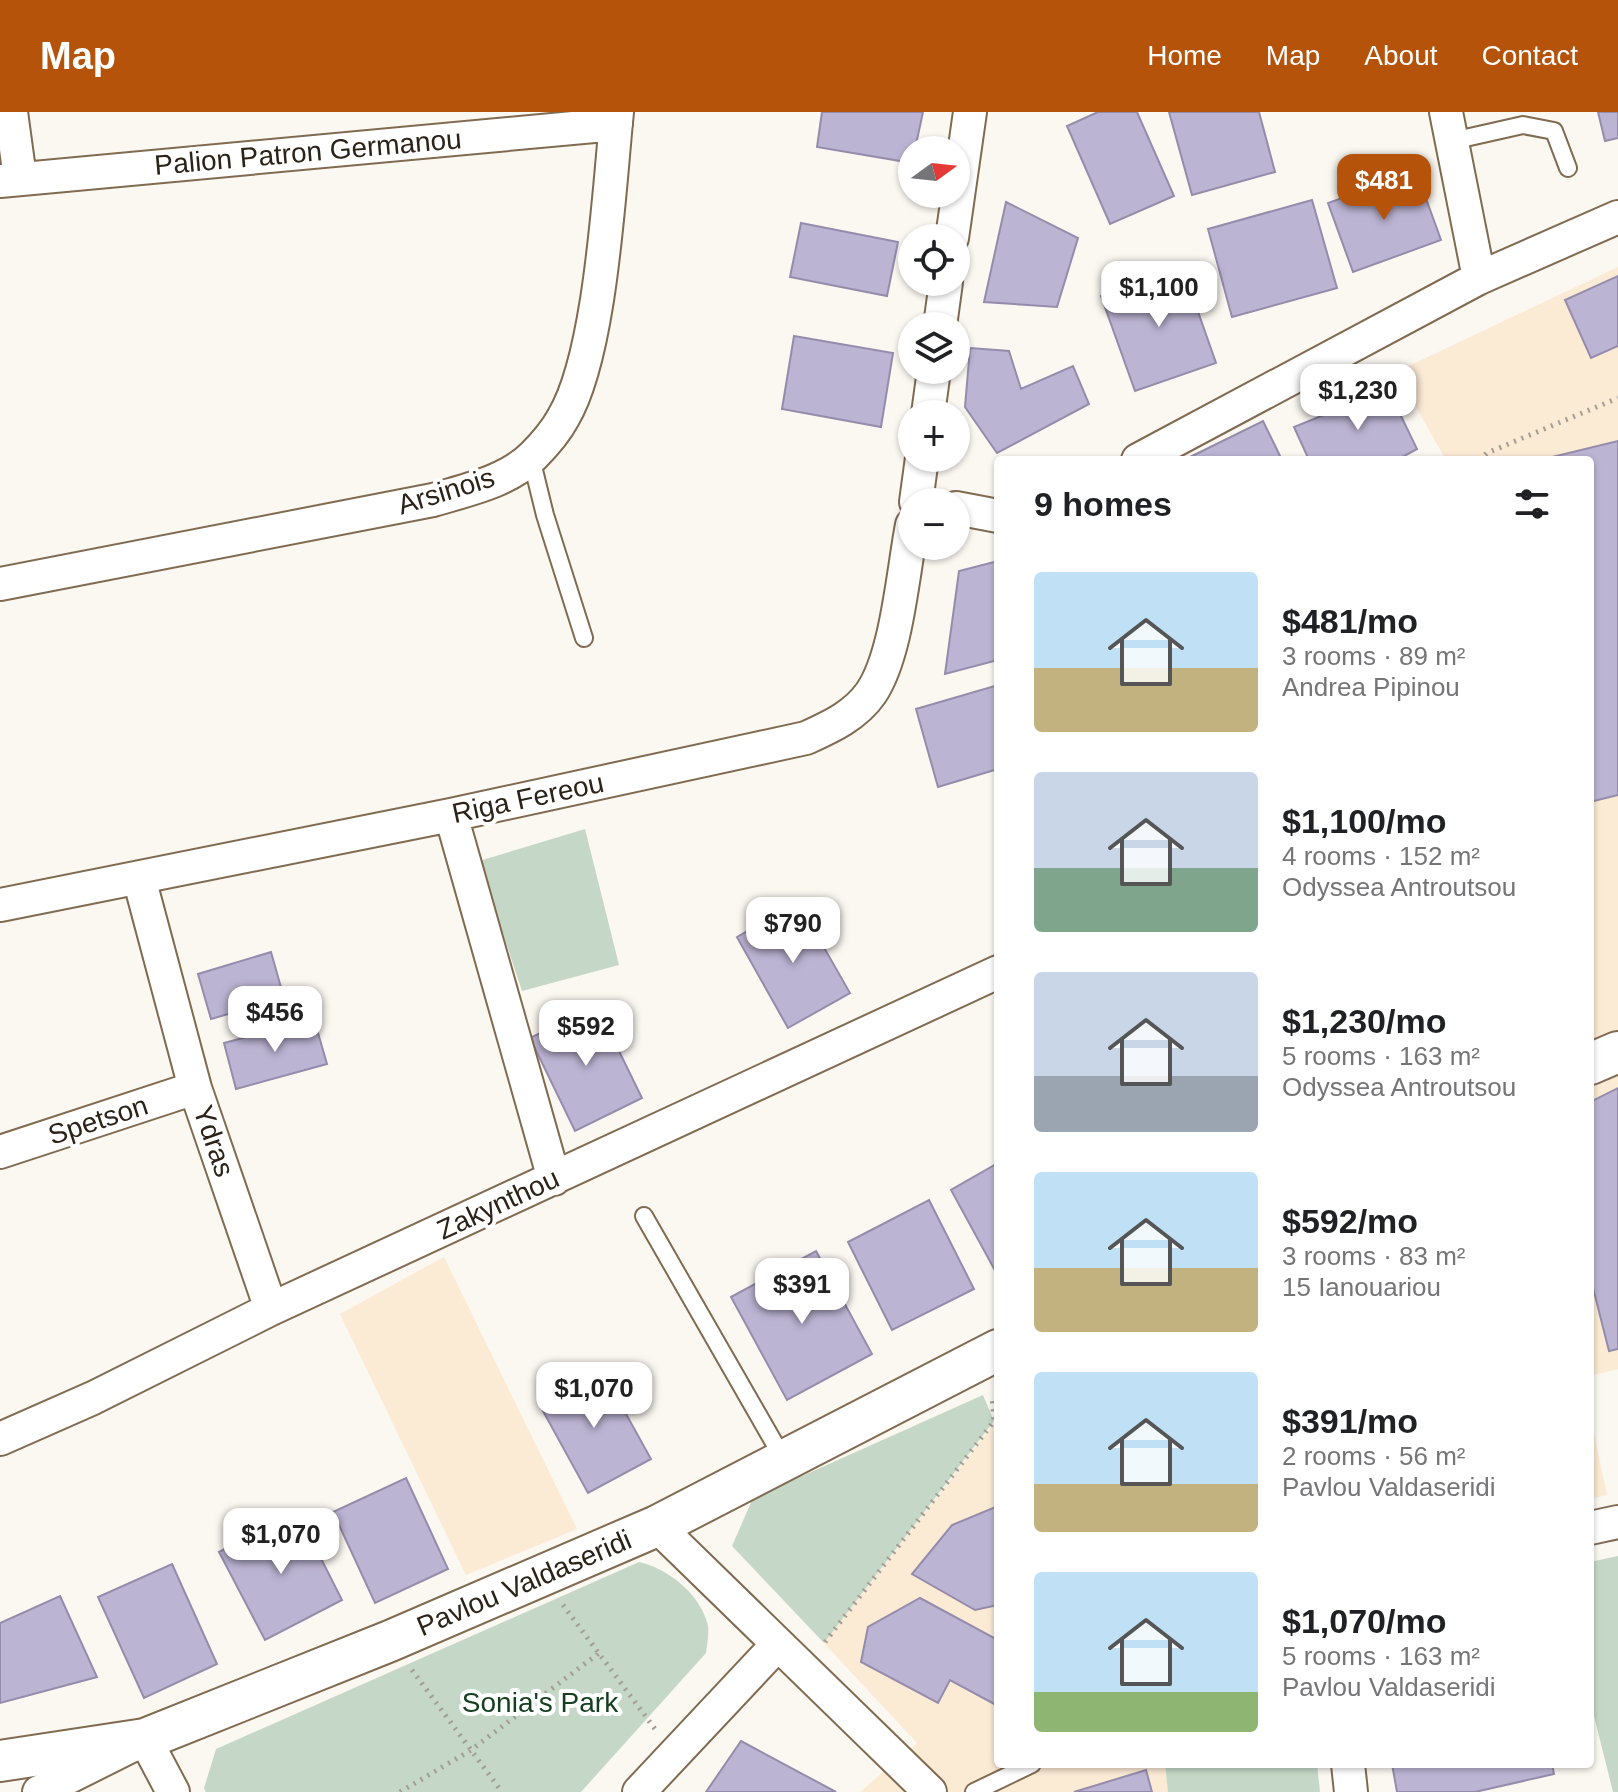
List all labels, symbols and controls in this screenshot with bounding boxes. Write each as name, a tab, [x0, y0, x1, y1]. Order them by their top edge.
text: Map	[40, 35, 116, 77]
text: Home	[1147, 40, 1222, 71]
text: Map	[1266, 40, 1320, 71]
text: About	[1364, 40, 1438, 71]
text: Contact	[1482, 40, 1578, 71]
street label: Palion Patron Germanou	[153, 123, 463, 181]
north arrow	[898, 136, 970, 208]
map controls	[898, 136, 970, 560]
pin: $481	[1337, 154, 1431, 222]
text: $481	[1355, 165, 1413, 195]
button: locate	[898, 224, 970, 296]
pin: $1,100	[1094, 261, 1224, 329]
text: $1,100	[1119, 272, 1199, 302]
button: layers	[898, 312, 970, 384]
pin: $1,230	[1293, 364, 1423, 432]
text: $1,230	[1318, 375, 1398, 405]
button: +	[898, 400, 970, 472]
street label: Arsinois	[394, 462, 498, 520]
icon: filters	[1510, 482, 1554, 526]
text: 9 homes	[1034, 485, 1172, 523]
button: −	[898, 488, 970, 560]
text: $481/mo	[1282, 602, 1418, 640]
icon: home	[1098, 604, 1194, 700]
text: 3 rooms · 89 m²	[1282, 641, 1466, 671]
text: Andrea Pipinou	[1282, 672, 1460, 702]
street label: Riga Fereou	[449, 767, 607, 829]
text: $1,100/mo	[1282, 802, 1446, 840]
icon: home	[1098, 804, 1194, 900]
text: 4 rooms · 152 m²	[1282, 841, 1480, 871]
text: Odyssea Antroutsou	[1282, 872, 1516, 902]
pin: $790	[746, 897, 840, 965]
text: $790	[764, 908, 822, 938]
pin: $456	[228, 986, 322, 1054]
text: $456	[246, 997, 304, 1027]
pin: $592	[539, 1000, 633, 1068]
text: $1,230/mo	[1282, 1002, 1446, 1040]
icon: home	[1098, 1004, 1194, 1100]
text: $592	[557, 1011, 615, 1041]
text: 5 rooms · 163 m²	[1282, 1041, 1480, 1071]
text: Odyssea Antroutsou	[1282, 1072, 1516, 1102]
street label: Spetson	[44, 1089, 152, 1151]
street label: Ydras	[187, 1101, 241, 1181]
street label: Zakynthou	[432, 1162, 564, 1246]
text: $592/mo	[1282, 1202, 1418, 1240]
icon: home	[1098, 1204, 1194, 1300]
text: 3 rooms · 83 m²	[1282, 1241, 1466, 1271]
pin: $391	[755, 1258, 849, 1326]
text: $391	[773, 1269, 831, 1299]
text: 15 Ianouariou	[1282, 1272, 1441, 1302]
pin: $1,070	[529, 1362, 659, 1430]
text: $1,070	[554, 1373, 634, 1403]
text: $391/mo	[1282, 1402, 1418, 1440]
icon: home	[1098, 1404, 1194, 1500]
text: 2 rooms · 56 m²	[1282, 1441, 1466, 1471]
text: Pavlou Valdaseridi	[1282, 1472, 1495, 1502]
pin: $1,070	[216, 1508, 346, 1576]
text: $1,070	[241, 1519, 321, 1549]
street label: Pavlou Valdaseridi	[412, 1524, 636, 1642]
text: $1,070/mo	[1282, 1602, 1446, 1640]
icon: home	[1098, 1604, 1194, 1700]
text: 5 rooms · 163 m²	[1282, 1641, 1480, 1671]
text: Pavlou Valdaseridi	[1282, 1672, 1495, 1702]
park label: Sonia's Park	[462, 1687, 619, 1718]

